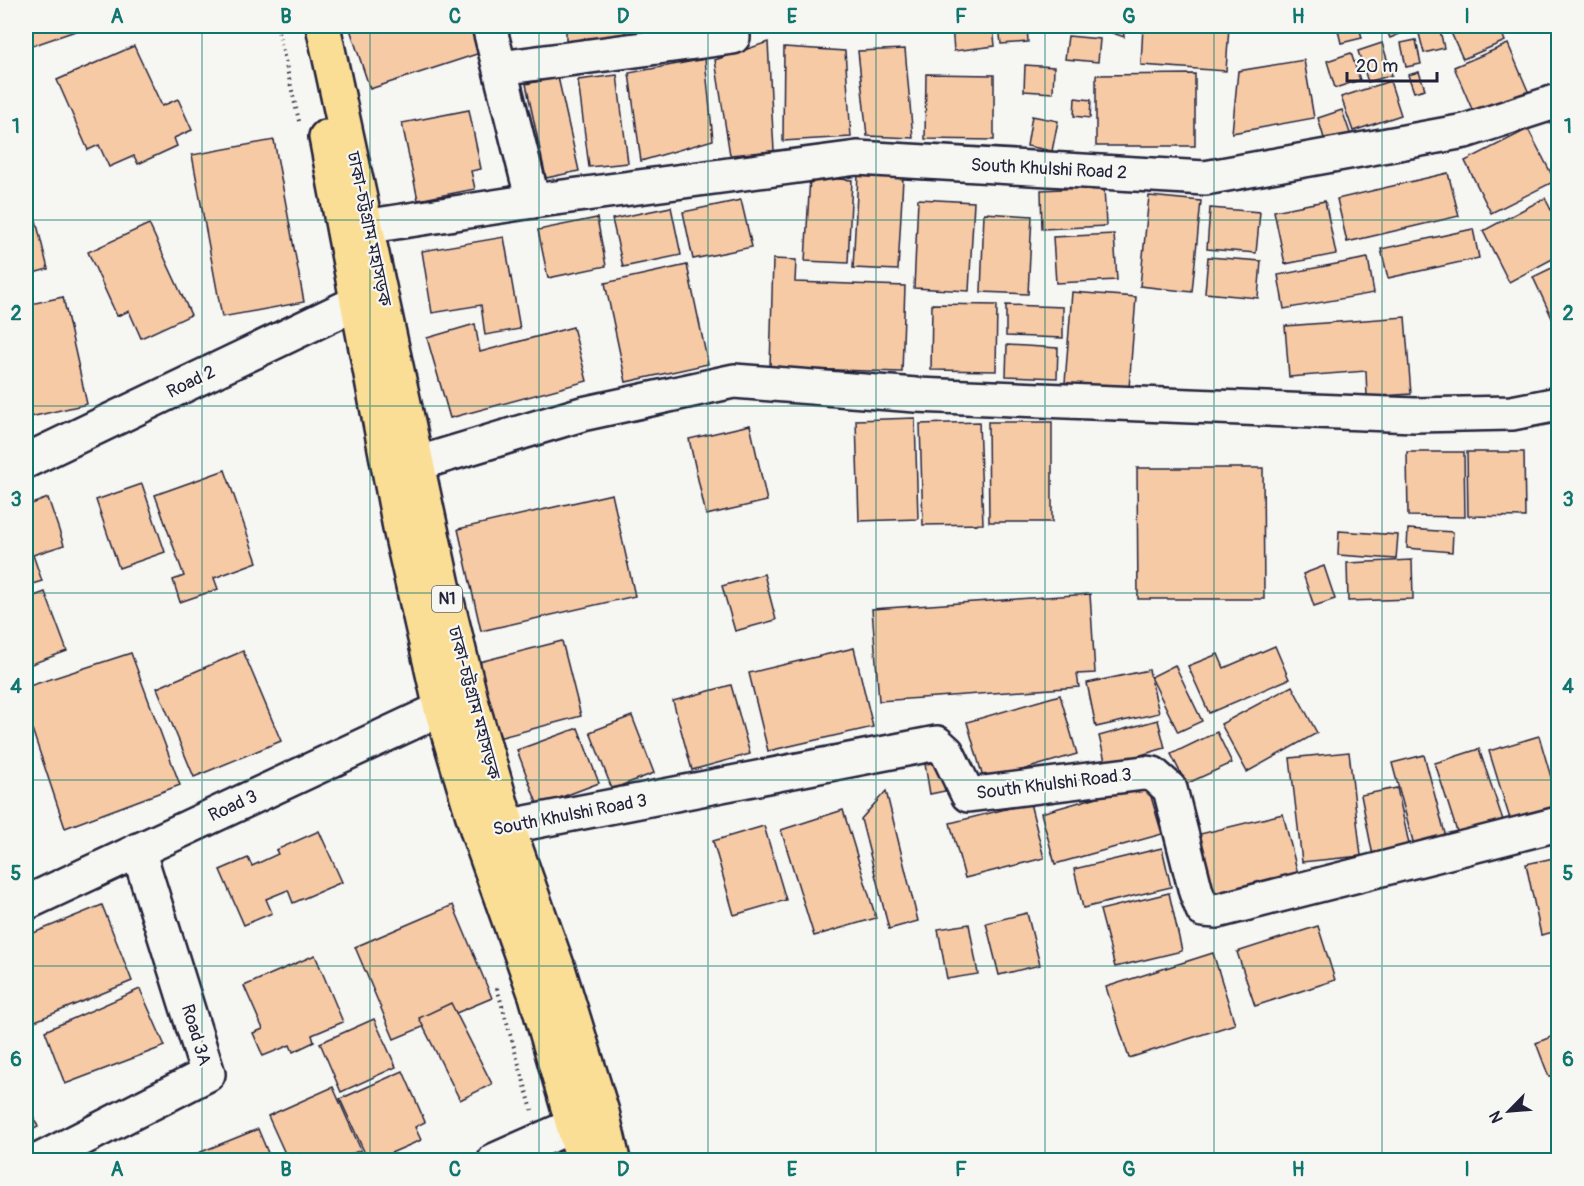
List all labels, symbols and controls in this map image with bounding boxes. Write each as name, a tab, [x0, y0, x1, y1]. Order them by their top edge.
text: A	[111, 4, 124, 29]
text: B	[280, 4, 292, 29]
text: C	[449, 4, 461, 29]
text: D	[617, 4, 630, 29]
text: E	[787, 4, 798, 29]
text: F	[955, 4, 967, 29]
text: G	[1122, 4, 1136, 29]
text: H	[1292, 4, 1305, 29]
text: I	[1464, 4, 1470, 29]
scale bar	[1347, 45, 1437, 83]
text: 20 m	[1356, 55, 1398, 78]
text: 1	[12, 114, 20, 139]
text: 1	[1564, 114, 1572, 139]
street label: ঢাকা-চট্টগ্রাম মহাসড়ক	[341, 149, 397, 309]
street label: South Khulshi Road 2	[970, 153, 1128, 185]
text: 2	[10, 301, 22, 326]
text: 2	[1562, 301, 1574, 326]
street label: Road 2	[163, 360, 219, 404]
text: 3	[10, 487, 22, 512]
text: 3	[1562, 487, 1574, 512]
road number: N1	[432, 586, 462, 612]
street label: ঢাকা-চট্টগ্রাম মহাসড়ক	[442, 623, 506, 783]
text: 4	[10, 674, 22, 699]
text: 4	[1562, 674, 1574, 699]
street label: South Khulshi Road 3	[975, 763, 1133, 805]
street label: Road 3	[205, 785, 261, 827]
street label: South Khulshi Road 3	[491, 789, 649, 841]
text: 5	[11, 861, 22, 886]
text: 5	[1563, 861, 1574, 886]
street label: Road 3A	[176, 1002, 216, 1069]
text: 6	[10, 1047, 22, 1072]
text: 6	[1562, 1047, 1574, 1072]
north arrow	[1479, 1081, 1539, 1141]
text: N	[1485, 1108, 1508, 1126]
text: A	[111, 1157, 124, 1182]
text: B	[280, 1157, 292, 1182]
text: C	[449, 1157, 461, 1182]
text: D	[617, 1157, 630, 1182]
text: E	[787, 1157, 798, 1182]
text: F	[955, 1157, 967, 1182]
text: G	[1122, 1157, 1136, 1182]
text: H	[1292, 1157, 1305, 1182]
text: I	[1464, 1157, 1470, 1182]

